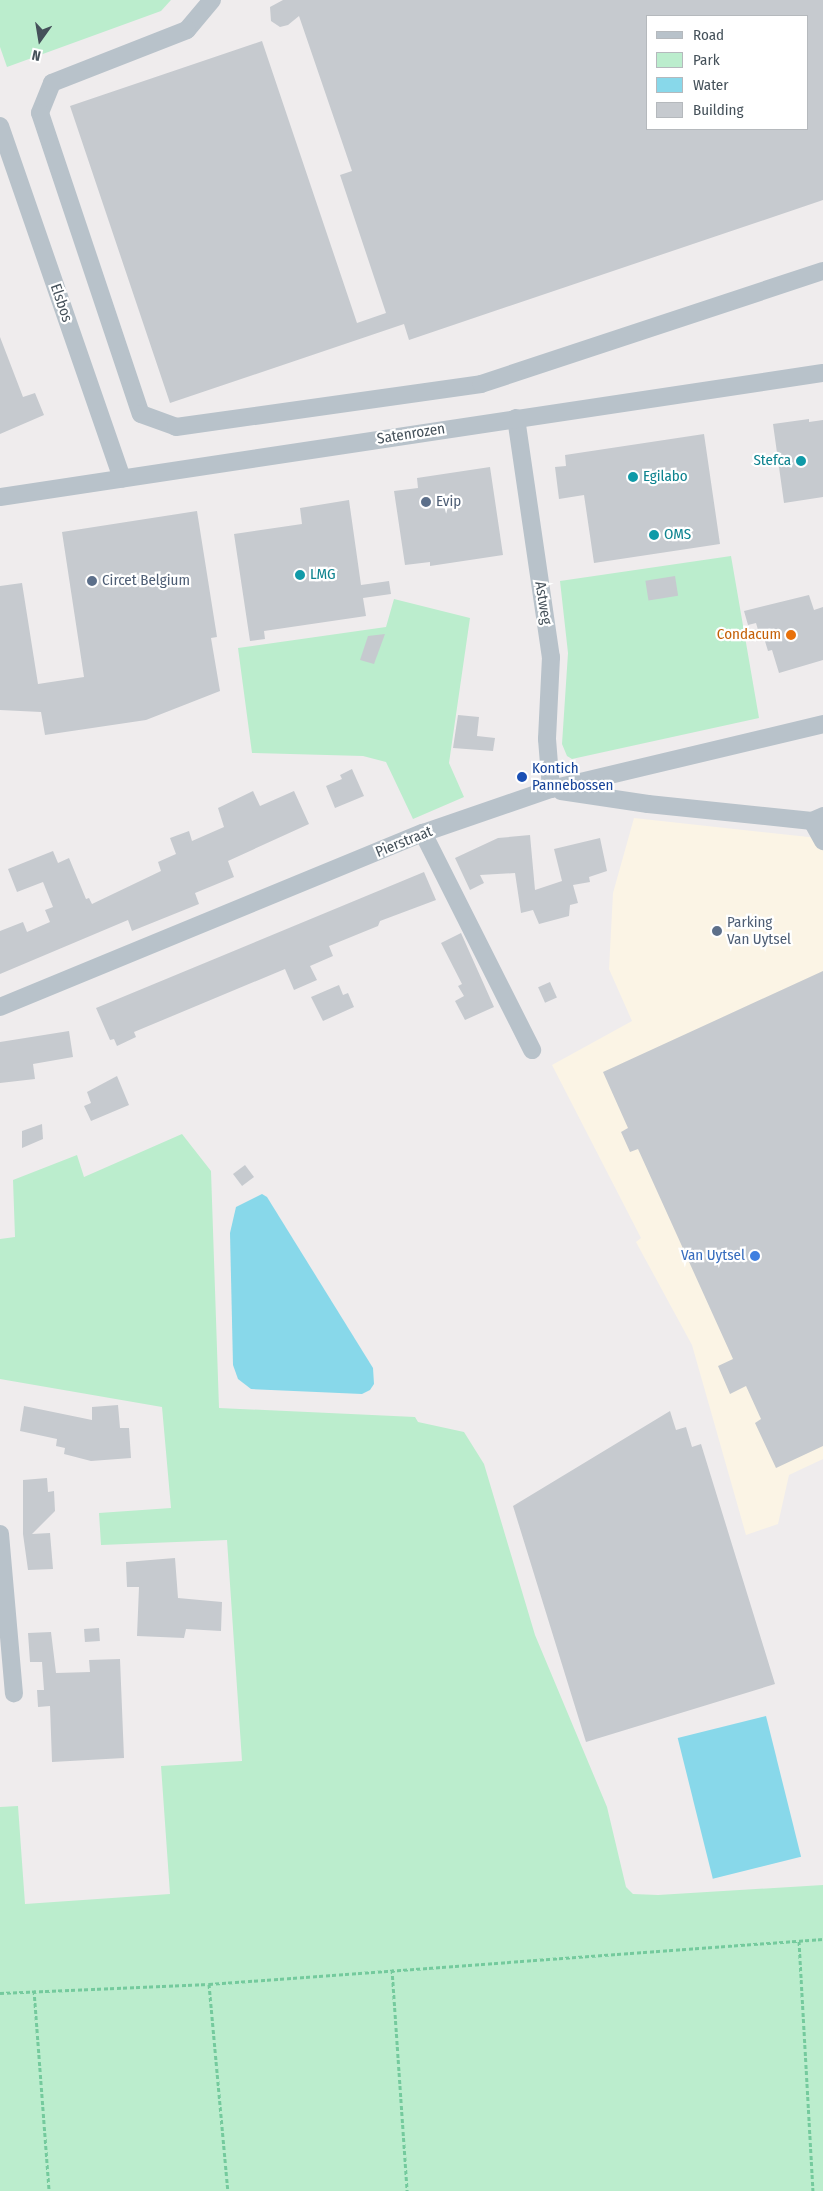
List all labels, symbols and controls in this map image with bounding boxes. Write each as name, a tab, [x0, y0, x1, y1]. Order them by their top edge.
north arrow	[15, 15, 65, 65]
legend	[646, 15, 808, 130]
text: Road	[693, 26, 724, 44]
text: N	[31, 46, 43, 64]
text: Park	[693, 51, 720, 69]
text: Water	[693, 76, 728, 94]
text: Building	[693, 101, 744, 119]
street label: Elsbos	[46, 281, 76, 325]
street label: Satenrozen	[376, 420, 446, 448]
place label: Stefca	[753, 452, 791, 470]
marker: Stefca	[795, 455, 807, 467]
place label: Egilabo	[643, 468, 688, 486]
marker: Egilabo	[627, 471, 639, 483]
place label: Evip	[436, 493, 461, 511]
marker: Evip	[420, 496, 432, 508]
place label: OMS	[664, 526, 691, 544]
marker: OMS	[648, 529, 660, 541]
place label: LMG	[310, 566, 336, 584]
marker: LMG	[294, 569, 306, 581]
place label: Circet Belgium	[102, 572, 190, 590]
marker: Circet Belgium	[86, 575, 98, 587]
street label: Astweg	[531, 580, 555, 626]
place label: Condacum	[717, 626, 781, 644]
marker: Condacum	[785, 629, 797, 641]
place label: Kontich Pannebossen	[532, 759, 613, 794]
marker: Kontich Pannebossen	[516, 771, 528, 783]
street label: Pierstraat	[373, 822, 435, 862]
place label: Parking Van Uytsel	[727, 913, 791, 948]
marker: Parking Van Uytsel	[711, 925, 723, 937]
place label: Van Uytsel	[681, 1247, 745, 1265]
marker: Van Uytsel	[749, 1250, 761, 1262]

